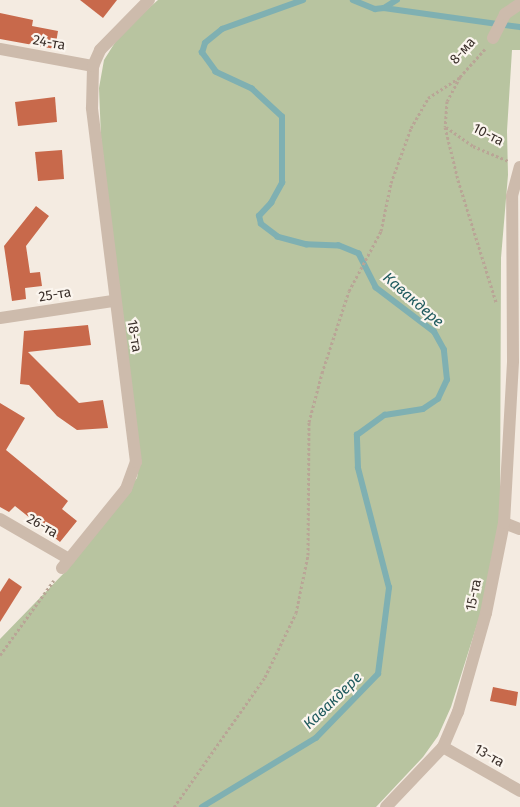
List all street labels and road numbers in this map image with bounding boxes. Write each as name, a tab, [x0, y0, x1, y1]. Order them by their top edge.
street label: 24-та	[31, 32, 67, 54]
street label: 8-ма	[447, 34, 479, 68]
street label: 10-та	[470, 120, 506, 150]
street label: 25-та	[38, 284, 72, 306]
street label: 18-та	[123, 319, 145, 353]
street label: 26-та	[23, 510, 61, 542]
street label: 15-та	[462, 578, 486, 612]
street label: 13-та	[471, 741, 507, 771]

